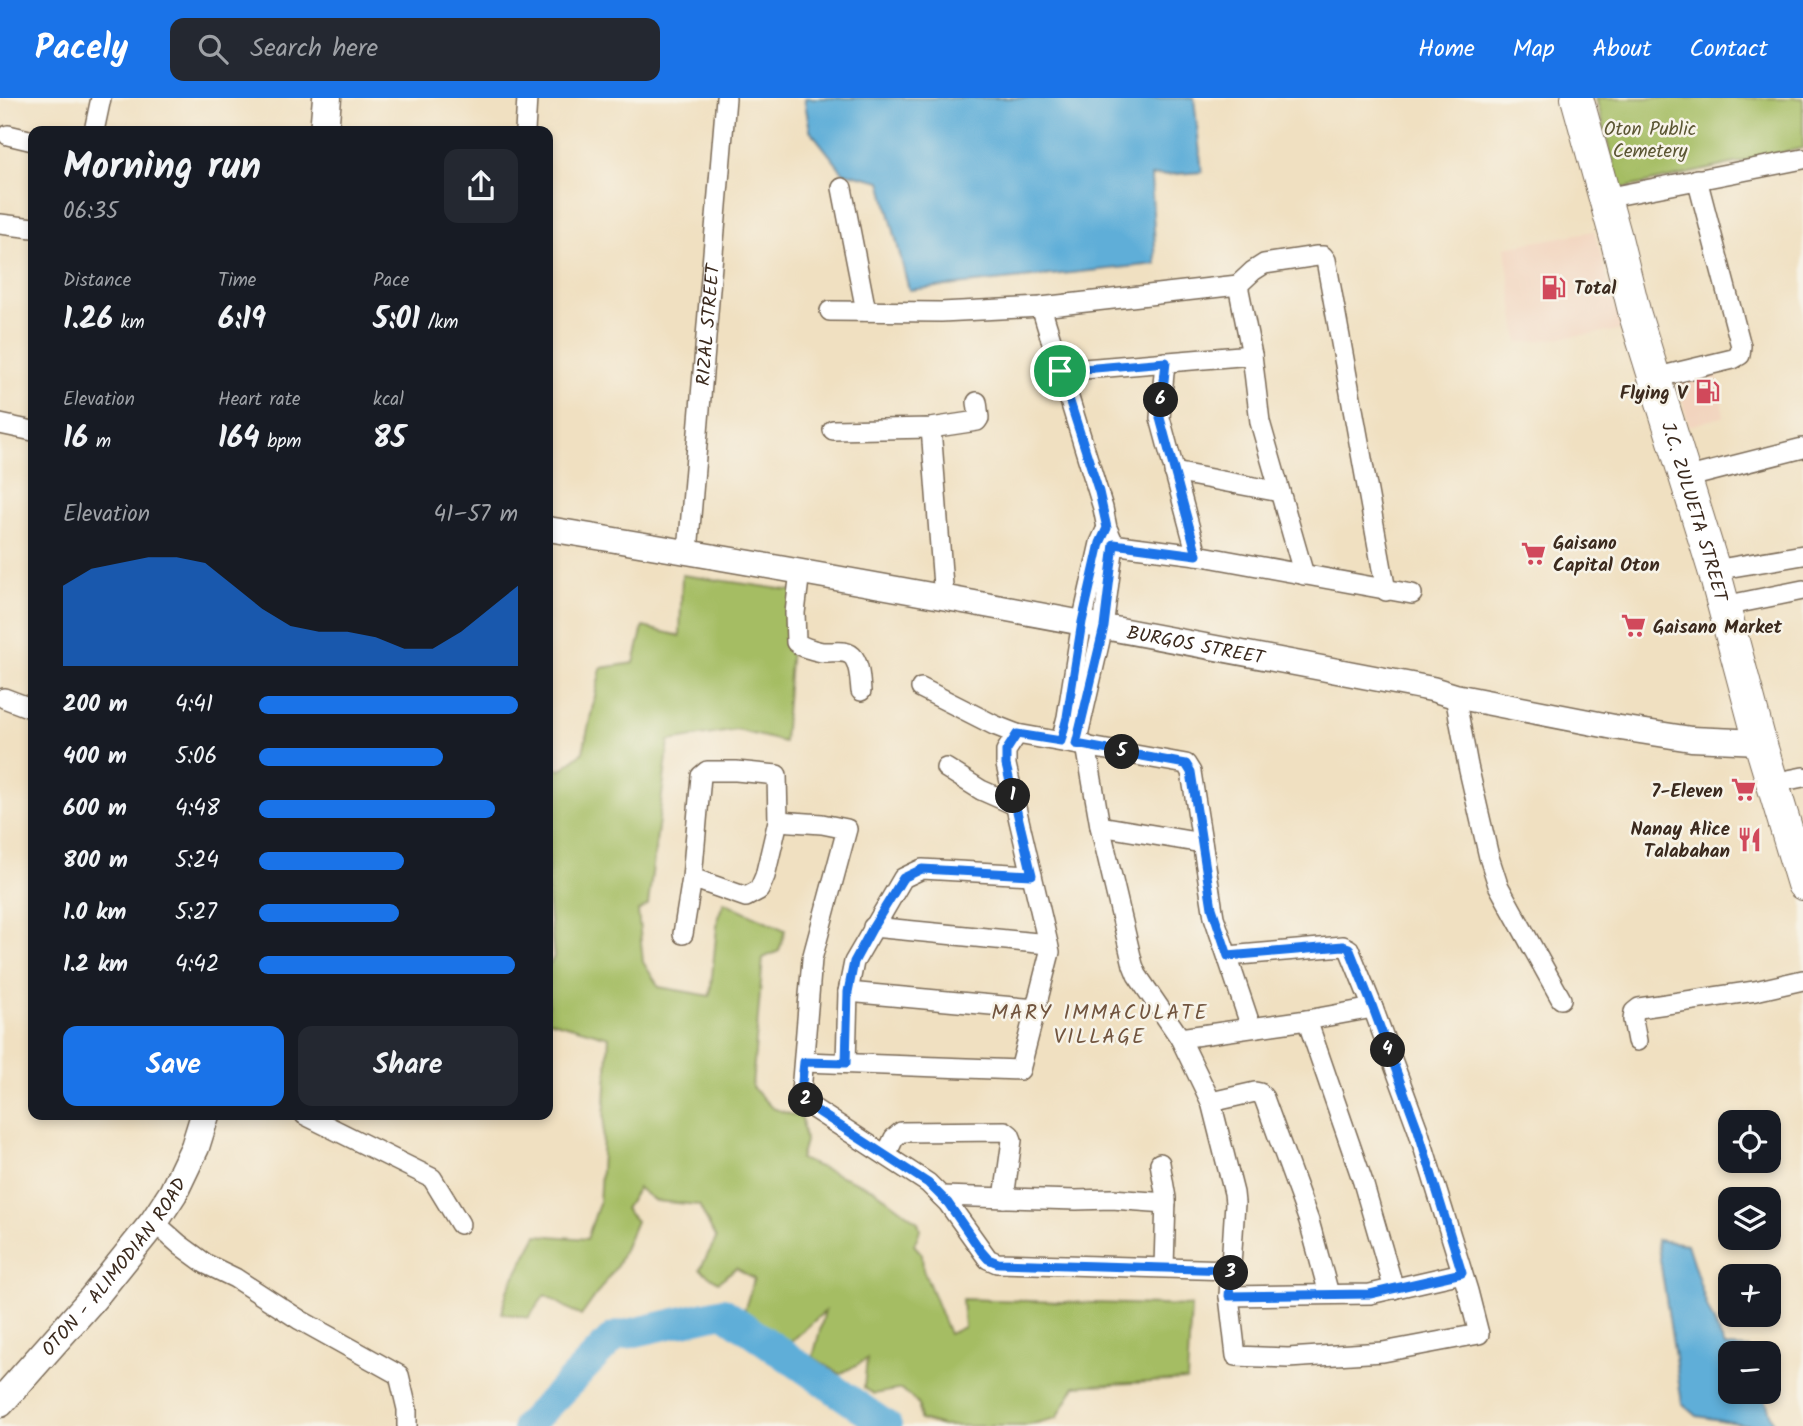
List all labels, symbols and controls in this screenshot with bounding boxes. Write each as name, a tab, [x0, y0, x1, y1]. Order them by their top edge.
search box	[170, 18, 660, 81]
text: Pacely	[35, 23, 128, 76]
text: Search here	[250, 28, 378, 70]
icon: search	[194, 30, 232, 68]
text: Home	[1418, 30, 1475, 69]
text: Map	[1513, 30, 1555, 69]
text: About	[1593, 30, 1651, 69]
text: Contact	[1689, 30, 1768, 69]
park label: Oton Public Cemetery	[1604, 115, 1696, 167]
text: Morning run	[63, 138, 261, 198]
button: share	[444, 149, 518, 223]
text: 06:35	[63, 194, 118, 230]
street label: RIZAL STREET	[689, 261, 729, 387]
text: Distance	[63, 266, 131, 296]
text: Time	[218, 266, 256, 296]
text: Pace	[373, 266, 409, 296]
fuel station icon: Total	[1540, 273, 1568, 301]
place label: Total	[1574, 274, 1617, 304]
text: 1.26	[63, 296, 113, 344]
text: 6:19	[218, 296, 266, 344]
text: 5:01	[373, 296, 420, 344]
text: km	[113, 308, 145, 338]
text: /km	[420, 308, 458, 338]
pin	[1030, 341, 1090, 401]
icon: arrive	[1041, 352, 1079, 390]
fuel station icon: Flying V	[1693, 378, 1721, 406]
place label: Flying V	[1620, 379, 1689, 409]
pin: 6	[1144, 382, 1178, 418]
text: 6	[1155, 384, 1166, 414]
text: Elevation	[63, 385, 135, 415]
text: Heart rate	[218, 385, 301, 415]
text: kcal	[373, 385, 404, 415]
text: 16	[63, 415, 88, 463]
text: 164	[218, 415, 260, 463]
text: 85	[373, 415, 406, 463]
street label: J.C. ZULUETA STREET	[1652, 418, 1735, 607]
text: m	[88, 427, 111, 457]
text: bpm	[260, 427, 301, 457]
text: Elevation	[63, 497, 150, 533]
text: 41–57 m	[434, 497, 518, 533]
place label: Gaisano Capital Oton	[1553, 529, 1660, 581]
supermarket icon: Gaisano Capital Oton	[1519, 539, 1547, 567]
supermarket icon: Gaisano Market	[1619, 612, 1647, 640]
place label: Gaisano Market	[1653, 613, 1783, 643]
street label: BURGOS STREET	[1124, 619, 1269, 674]
text: 200 m	[63, 687, 128, 723]
text: 4:41	[175, 687, 213, 723]
pin: 5	[1104, 734, 1140, 770]
text: 5	[1117, 736, 1126, 766]
text: 400 m	[63, 739, 127, 775]
text: 5:06	[175, 739, 217, 775]
supermarket icon: 7-Eleven	[1729, 776, 1757, 804]
place label: 7-Eleven	[1651, 777, 1723, 807]
pin: 1	[996, 778, 1030, 814]
text: 1	[1010, 780, 1015, 810]
text: 600 m	[63, 791, 127, 827]
text: 4:48	[175, 791, 220, 827]
place label: Nanay Alice Talabahan	[1630, 815, 1730, 867]
restaurant icon: Nanay Alice Talabahan	[1736, 825, 1764, 853]
text: 800 m	[63, 843, 128, 879]
text: 5:24	[175, 843, 219, 879]
text: 1.0 km	[63, 895, 126, 931]
text: 5:27	[175, 895, 217, 931]
text: 1.2 km	[63, 947, 128, 983]
text: 4:42	[175, 947, 219, 983]
district label: MARY IMMACULATE VILLAGE	[991, 997, 1209, 1054]
button: Save	[63, 1026, 284, 1106]
button: Share	[298, 1026, 518, 1106]
pin: 4	[1370, 1032, 1406, 1068]
text: 4	[1382, 1034, 1393, 1064]
pin: 2	[788, 1082, 824, 1118]
text: 2	[800, 1084, 811, 1114]
map controls	[1718, 1110, 1781, 1404]
button: locate	[1718, 1110, 1781, 1173]
street label: OTON - ALIMODIAN ROAD	[35, 1173, 195, 1364]
button: layers	[1718, 1187, 1781, 1250]
pin: 3	[1214, 1256, 1248, 1290]
text: 3	[1225, 1257, 1236, 1287]
button: +	[1718, 1264, 1781, 1327]
button: −	[1718, 1341, 1781, 1404]

